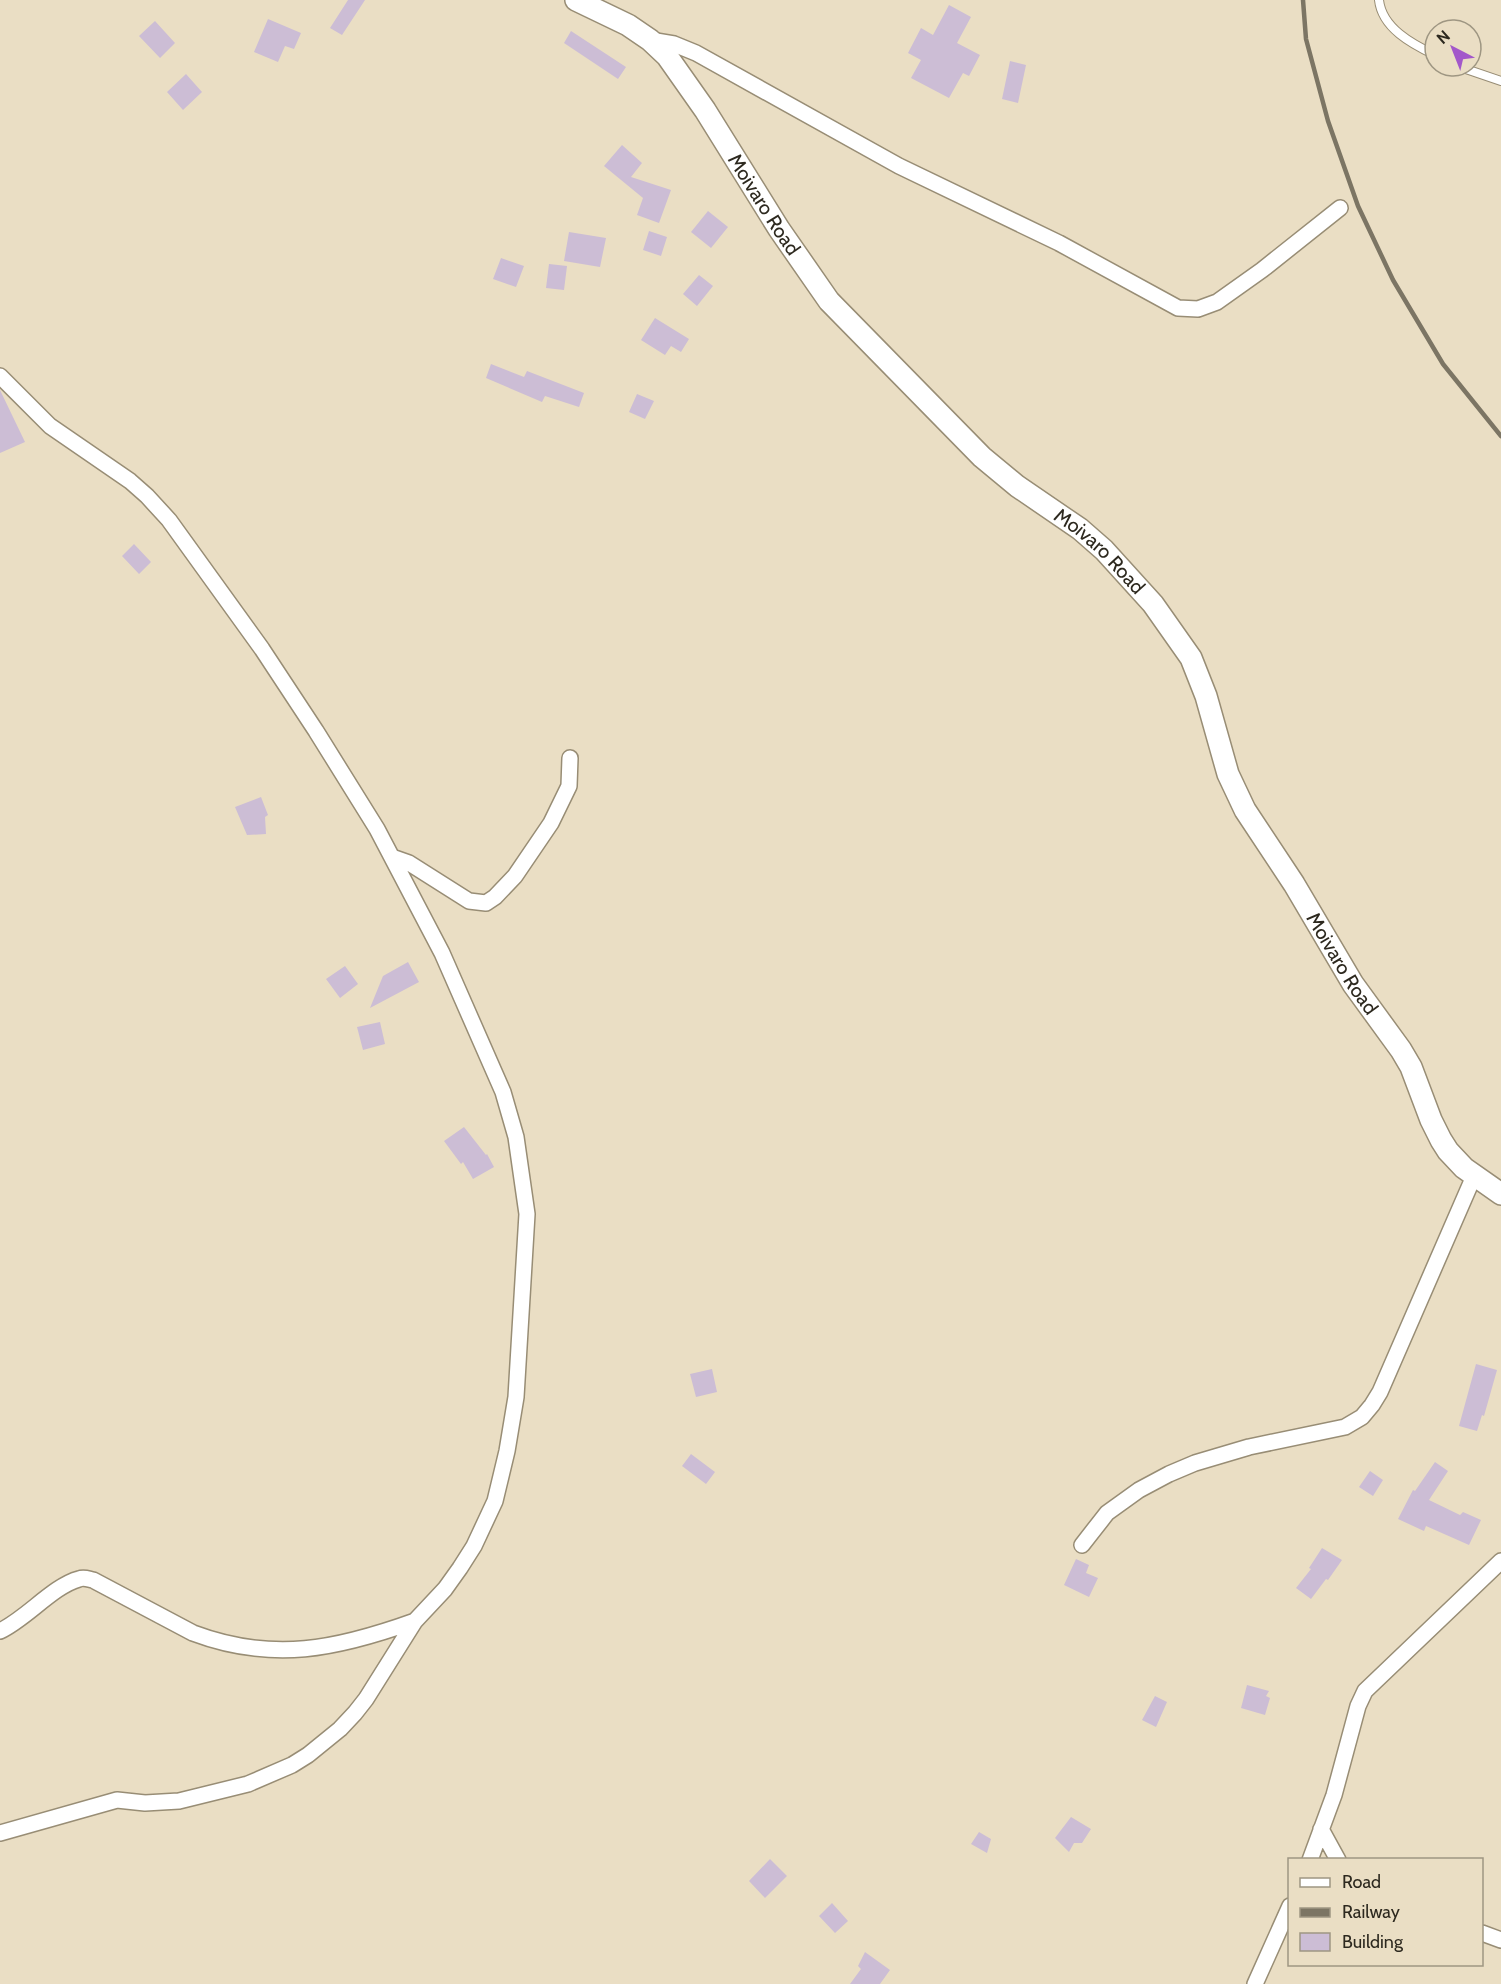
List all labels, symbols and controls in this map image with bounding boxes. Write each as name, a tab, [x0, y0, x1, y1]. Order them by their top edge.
north arrow	[1423, 18, 1483, 78]
text: N	[1433, 26, 1454, 48]
street label: Moivaro Road	[723, 149, 805, 260]
street label: Moivaro Road	[1050, 503, 1150, 599]
street label: Moivaro Road	[1302, 908, 1383, 1019]
legend	[1288, 1858, 1483, 1966]
text: Road	[1342, 1871, 1381, 1893]
text: Railway	[1342, 1901, 1400, 1923]
text: Building	[1342, 1931, 1404, 1953]

